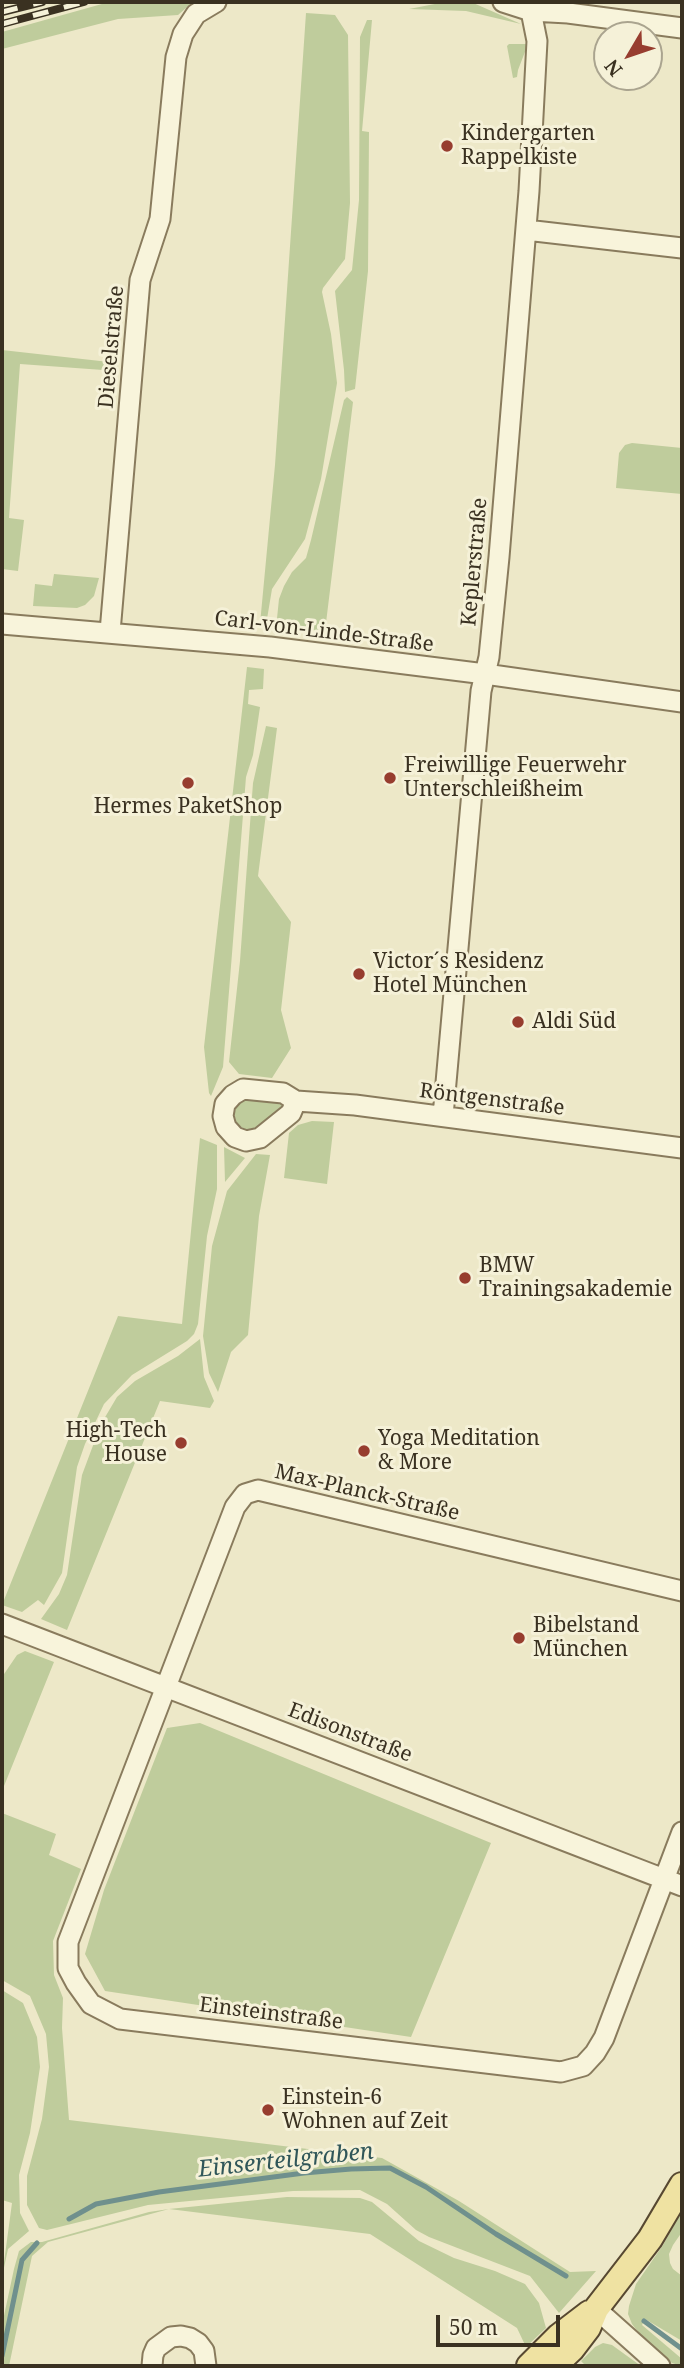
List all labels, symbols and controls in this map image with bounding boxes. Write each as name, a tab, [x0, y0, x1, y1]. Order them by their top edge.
north arrow	[593, 21, 663, 91]
text: N	[598, 54, 628, 82]
place label: Kindergarten Rappelkiste	[461, 121, 595, 171]
marker: Kindergarten Rappelkiste	[439, 138, 455, 154]
street label: Dieselstraße	[94, 284, 130, 410]
street label: Keplerstraße	[457, 497, 493, 627]
street label: Carl-von-Linde-Straße	[213, 606, 435, 658]
place label: Freiwillige Feuerwehr Unterschleißheim	[404, 753, 627, 803]
marker: Freiwillige Feuerwehr Unterschleißheim	[382, 770, 398, 786]
marker: Hermes PaketShop	[180, 775, 196, 791]
place label: Hermes PaketShop	[94, 794, 282, 820]
place label: Victor´s Residenz Hotel München	[373, 949, 544, 999]
marker: Victor´s Residenz Hotel München	[351, 966, 367, 982]
place label: Aldi Süd	[532, 1009, 616, 1035]
marker: Aldi Süd	[510, 1014, 526, 1030]
street label: Röntgenstraße	[418, 1079, 566, 1121]
place label: BMW Trainingsakademie	[479, 1253, 672, 1303]
marker: BMW Trainingsakademie	[457, 1270, 473, 1286]
place label: High-Tech House	[66, 1418, 167, 1468]
place label: Yoga Meditation & More	[378, 1426, 540, 1476]
marker: High-Tech House	[173, 1435, 189, 1451]
marker: Yoga Meditation & More	[356, 1443, 372, 1459]
street label: Max-Planck-Straße	[272, 1459, 462, 1527]
place label: Bibelstand München	[533, 1613, 639, 1663]
marker: Bibelstand München	[511, 1630, 527, 1646]
street label: Edisonstraße	[284, 1698, 416, 1768]
street label: Einsteinstraße	[198, 1993, 344, 2035]
place label: Einstein-6 Wohnen auf Zeit	[282, 2085, 448, 2135]
marker: Einstein-6 Wohnen auf Zeit	[260, 2102, 276, 2118]
water label: Einserteilgraben	[197, 2138, 375, 2184]
scale bar	[439, 2302, 563, 2346]
text: 50 m	[449, 2313, 498, 2341]

